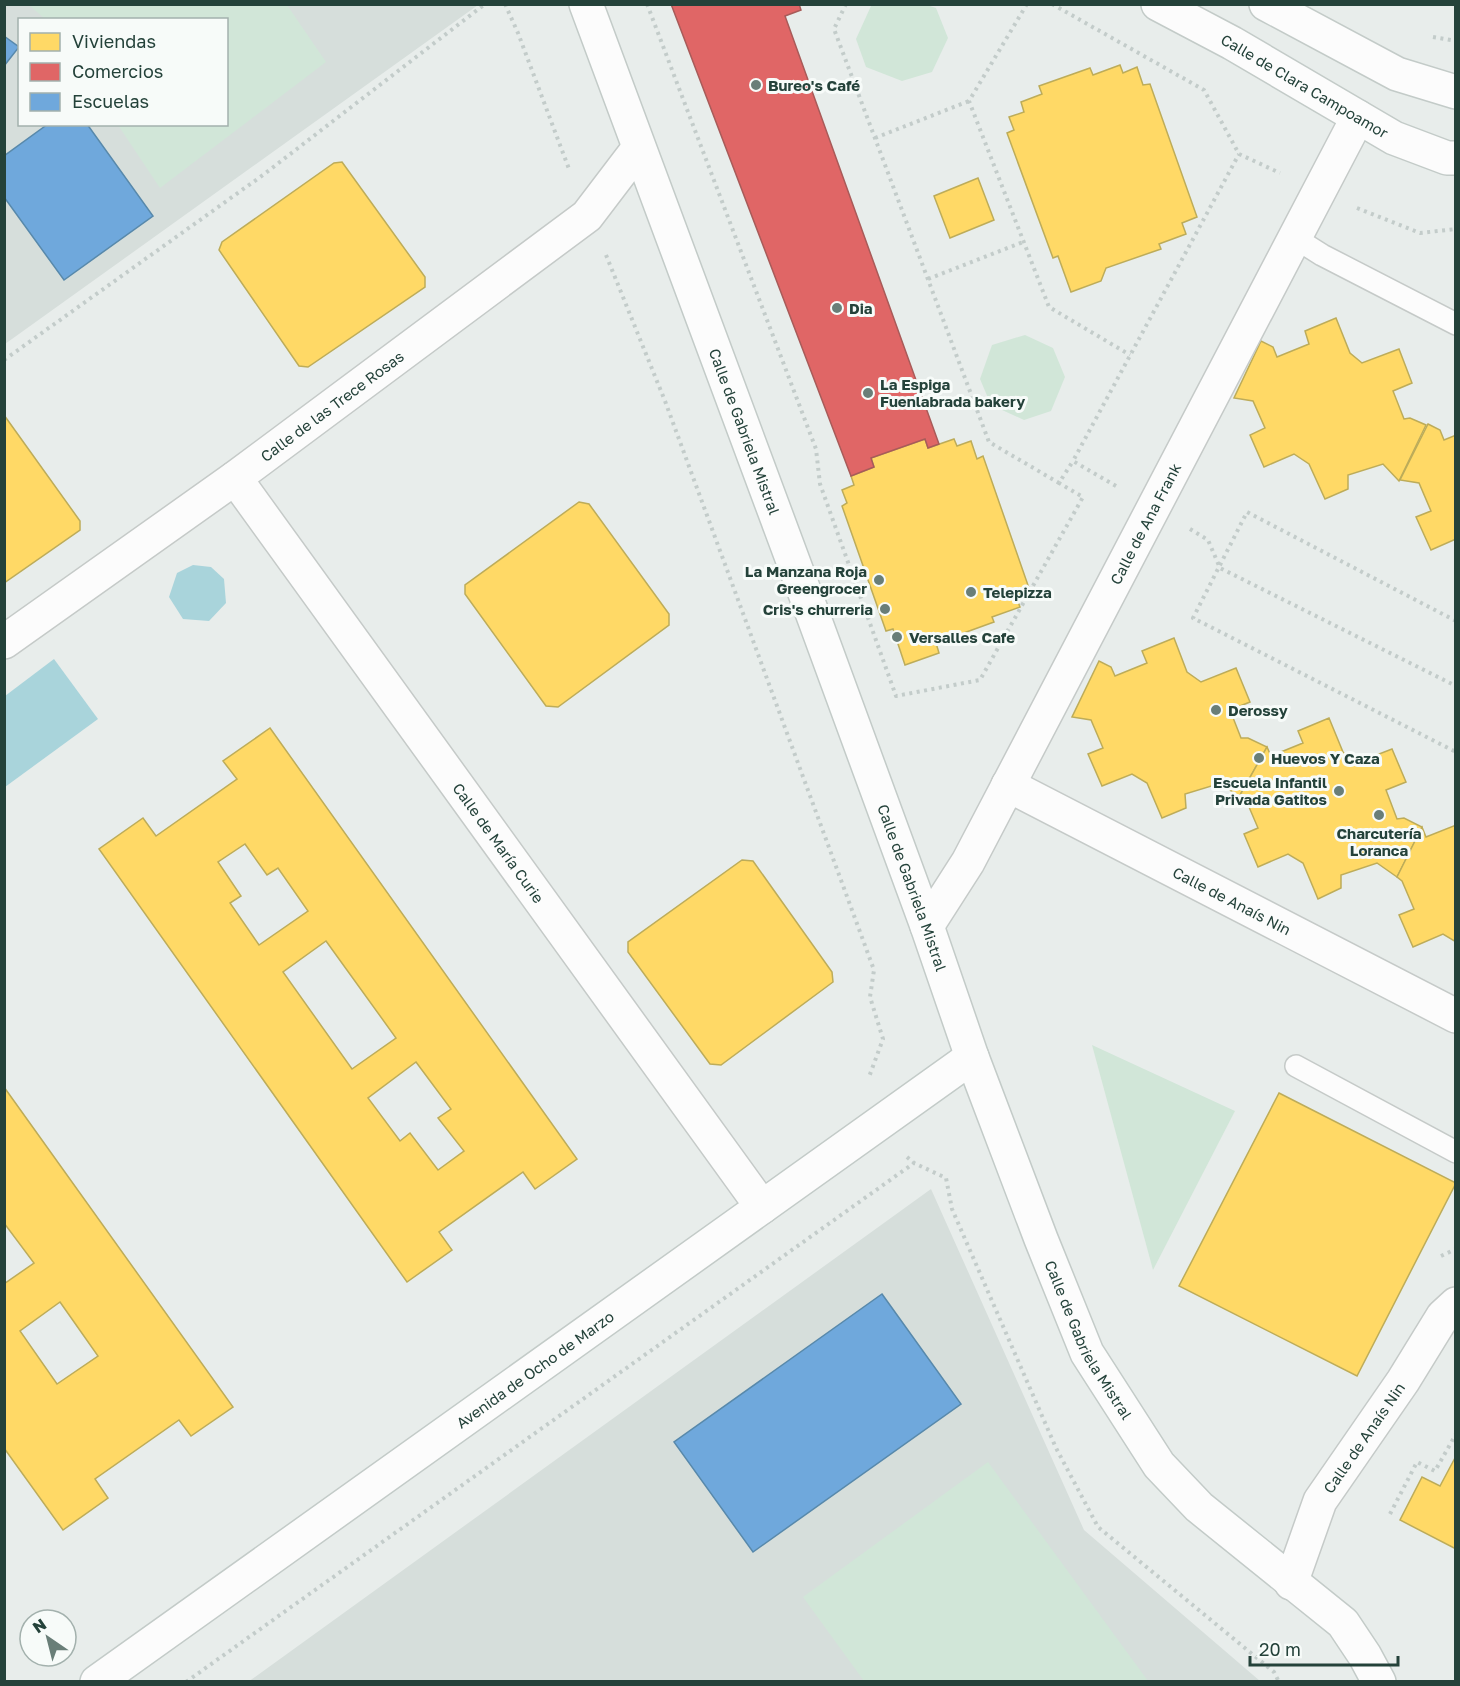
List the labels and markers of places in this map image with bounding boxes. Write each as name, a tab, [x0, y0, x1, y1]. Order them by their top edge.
place label: Bureo's Café	[768, 76, 860, 94]
marker: Bureo's Café	[749, 78, 763, 92]
place label: Dia	[849, 299, 873, 317]
marker: Dia	[830, 301, 844, 315]
place label: La Espiga Fuenlabrada bakery	[880, 375, 1025, 410]
marker: La Espiga Fuenlabrada bakery	[861, 386, 875, 400]
place label: La Manzana Roja Greengrocer	[745, 562, 867, 597]
marker: La Manzana Roja Greengrocer	[872, 573, 886, 587]
place label: Telepizza	[983, 583, 1052, 601]
marker: Telepizza	[964, 585, 978, 599]
place label: Cris's churreria	[763, 600, 873, 618]
marker: Cris's churreria	[878, 602, 892, 616]
place label: Versalles Cafe	[909, 628, 1015, 646]
marker: Versalles Cafe	[890, 630, 904, 644]
place label: Derossy	[1228, 701, 1288, 719]
marker: Derossy	[1209, 703, 1223, 717]
place label: Huevos Y Caza	[1271, 749, 1380, 767]
marker: Huevos Y Caza	[1252, 751, 1266, 765]
place label: Escuela Infantil Privada Gatitos	[1213, 773, 1327, 808]
marker: Escuela Infantil Privada Gatitos	[1332, 784, 1346, 798]
marker: Charcutería Loranca	[1372, 808, 1386, 822]
place label: Charcutería Loranca	[1336, 824, 1422, 859]

